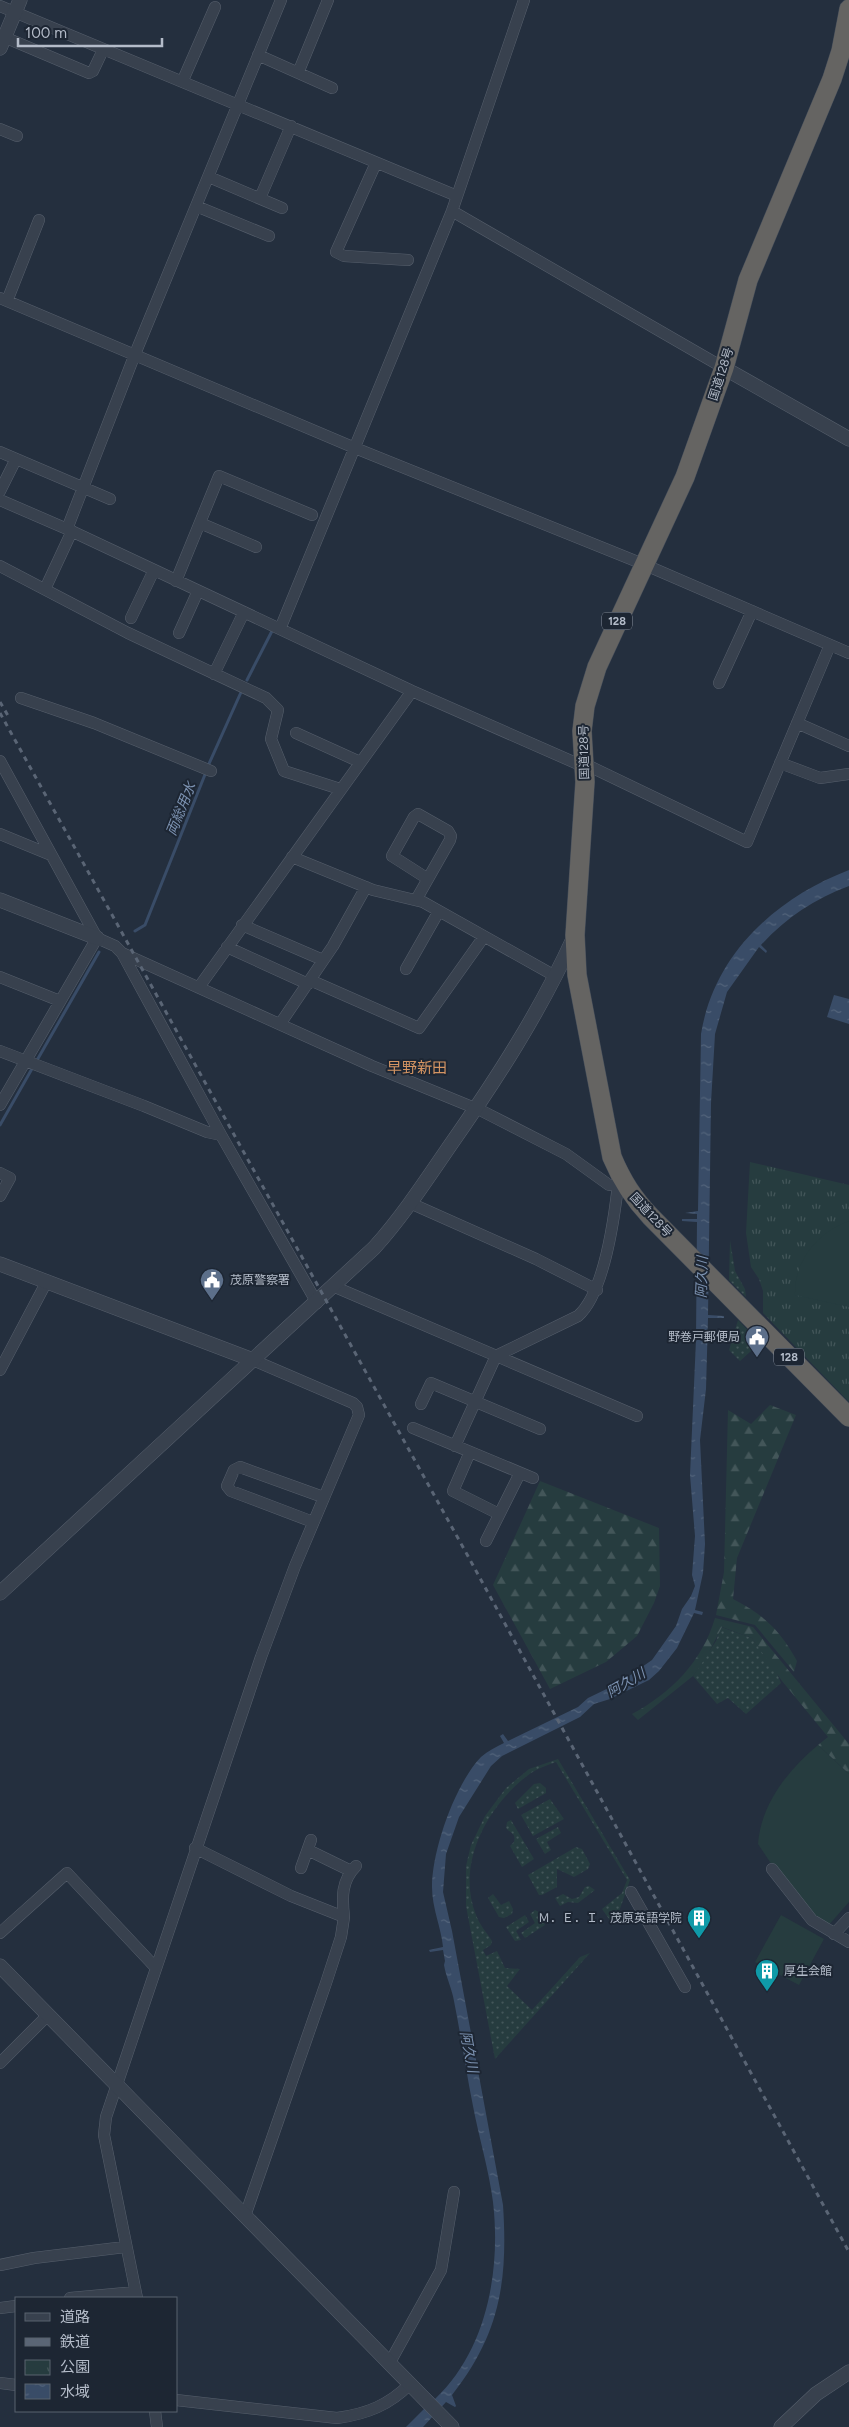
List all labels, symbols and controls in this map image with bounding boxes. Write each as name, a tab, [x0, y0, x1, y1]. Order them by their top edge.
scale bar	[18, 15, 161, 47]
text: 100 m	[25, 24, 67, 42]
street label: 国道128号	[706, 346, 736, 402]
road number: 128	[602, 612, 632, 630]
street label: 国道128号	[577, 724, 591, 780]
water label: 両総用水	[163, 778, 200, 838]
district label: 早野新田	[387, 1059, 447, 1077]
street label: 国道128号	[627, 1190, 675, 1240]
water label: 阿久川	[693, 1254, 711, 1298]
public building icon: 茂原警察署	[199, 1267, 225, 1301]
place label: 茂原警察署	[230, 1273, 290, 1287]
public building icon: 野巻戸郵便局	[744, 1324, 770, 1358]
place label: 野巻戸郵便局	[668, 1330, 740, 1344]
road number: 128	[774, 1348, 804, 1365]
water label: 阿久川	[604, 1664, 650, 1701]
building icon: Ｍ．Ｅ．Ｉ．茂原英語学院	[686, 1905, 712, 1939]
place label: Ｍ．Ｅ．Ｉ．茂原英語学院	[538, 1911, 682, 1925]
building icon: 厚生会館	[754, 1958, 780, 1992]
place label: 厚生会館	[784, 1964, 832, 1978]
water label: 阿久川	[457, 2030, 482, 2076]
legend	[15, 2297, 178, 2412]
text: 道路	[60, 2308, 90, 2326]
text: 鉄道	[60, 2333, 90, 2351]
text: 公園	[60, 2358, 90, 2376]
text: 水域	[60, 2383, 90, 2401]

